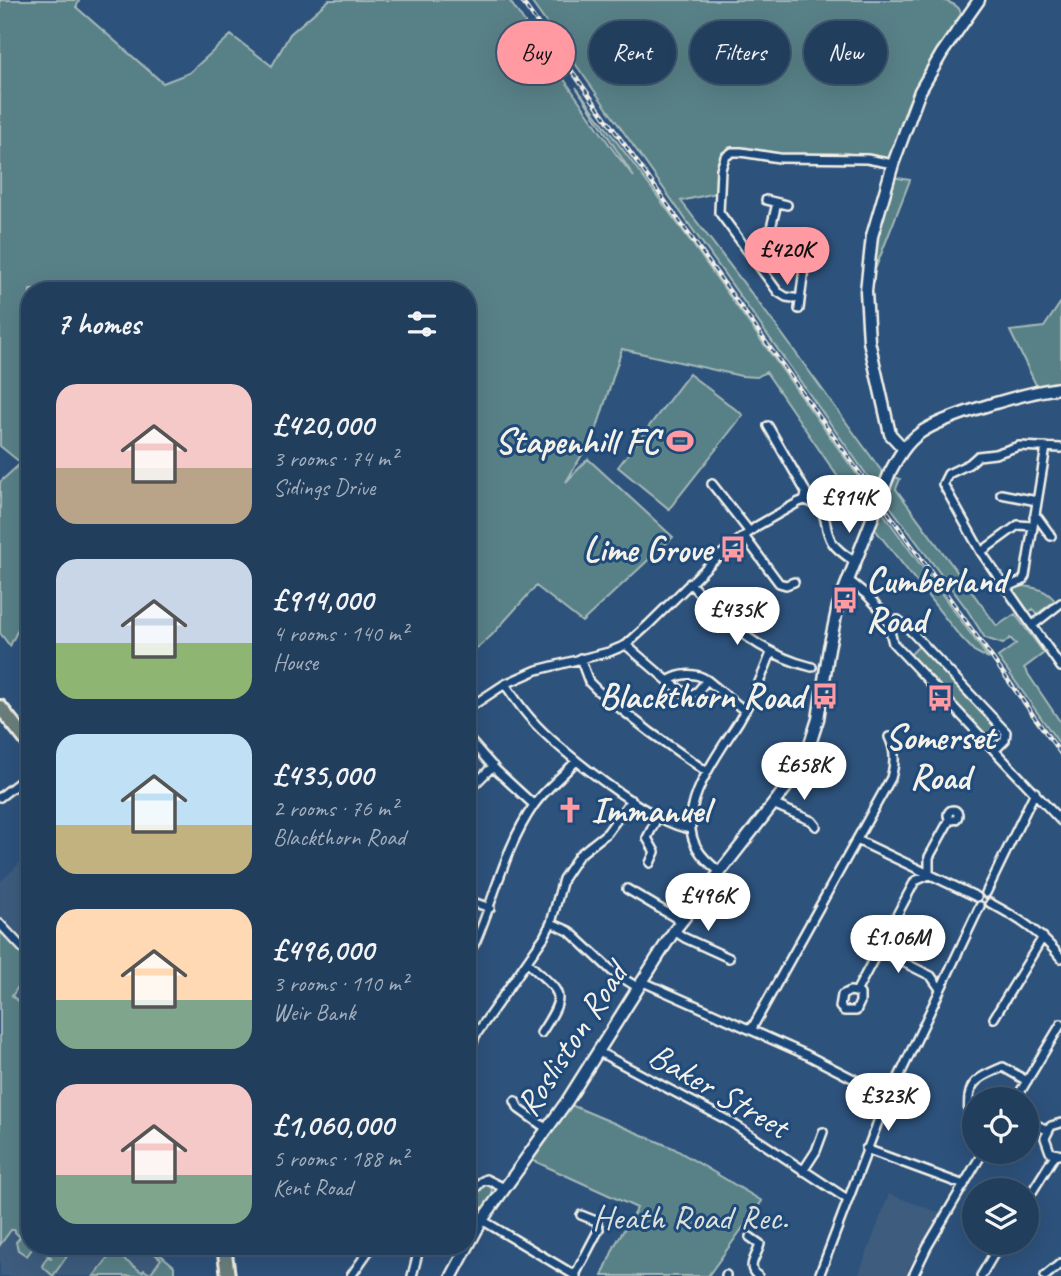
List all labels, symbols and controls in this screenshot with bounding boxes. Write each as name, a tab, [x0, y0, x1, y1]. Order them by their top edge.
chip: Buy	[497, 21, 575, 84]
chip: Rent	[589, 21, 676, 84]
chip: Filters	[690, 21, 790, 84]
chip: New	[804, 21, 887, 84]
pin: £420K	[738, 228, 836, 287]
text: £420K	[760, 235, 814, 264]
text: 7 homes	[56, 305, 141, 343]
icon: filters	[403, 305, 441, 343]
text: £420,000	[273, 406, 373, 444]
icon: home	[112, 412, 196, 496]
place label: Stapenhill FC	[495, 419, 664, 464]
sports icon: Stapenhill FC	[665, 426, 695, 456]
text: 3 rooms · 74 m²	[273, 444, 397, 473]
text: Sidings Drive	[273, 473, 375, 502]
pin: £914K	[800, 476, 898, 535]
text: £914K	[823, 483, 875, 512]
place label: Lime Grove	[584, 527, 715, 572]
bus stop icon: Lime Grove	[718, 534, 748, 564]
place label: Cumberland Road	[866, 558, 1012, 643]
text: £914,000	[273, 581, 373, 619]
bus stop icon: Cumberland Road	[830, 585, 860, 615]
icon: home	[112, 587, 196, 671]
pin: £435K	[688, 588, 786, 647]
text: £435K	[711, 595, 763, 624]
text: 4 rooms · 140 m²	[273, 619, 408, 648]
text: House	[273, 648, 318, 677]
place label: Blackthorn Road	[599, 674, 810, 719]
bus stop icon: Blackthorn Road	[810, 681, 840, 711]
bus stop icon: Somerset Road	[925, 683, 955, 713]
place label: Somerset Road	[885, 715, 998, 800]
pin: £658K	[755, 742, 853, 802]
text: £658K	[777, 750, 831, 779]
text: £435,000	[273, 756, 373, 794]
icon: home	[112, 762, 196, 846]
place label: Immanuel	[591, 788, 716, 833]
text: 2 rooms · 76 m²	[273, 794, 397, 823]
church icon: Immanuel	[555, 795, 585, 825]
text: Blackthorn Road	[273, 823, 405, 852]
pin: £496K	[659, 874, 757, 933]
text: £496K	[681, 881, 735, 910]
pin: £1.06M	[841, 916, 955, 975]
text: £1.06M	[866, 923, 930, 952]
text: £496,000	[273, 931, 374, 969]
icon: home	[112, 937, 196, 1021]
street label: Rosliston Road	[505, 950, 640, 1124]
text: 3 rooms · 110 m²	[273, 969, 408, 998]
text: Weir Bank	[273, 998, 355, 1027]
street label: Baker Street	[641, 1032, 800, 1150]
pin: £323K	[839, 1074, 937, 1133]
text: £323K	[861, 1081, 915, 1110]
map controls	[962, 1087, 1039, 1255]
button: locate	[962, 1087, 1039, 1164]
text: £1,060,000	[273, 1106, 394, 1144]
icon: home	[112, 1112, 196, 1196]
text: 5 rooms · 188 m²	[273, 1144, 408, 1173]
text: Kent Road	[273, 1173, 353, 1202]
button: layers	[962, 1178, 1039, 1255]
park label: Heath Road Rec.	[592, 1195, 788, 1240]

